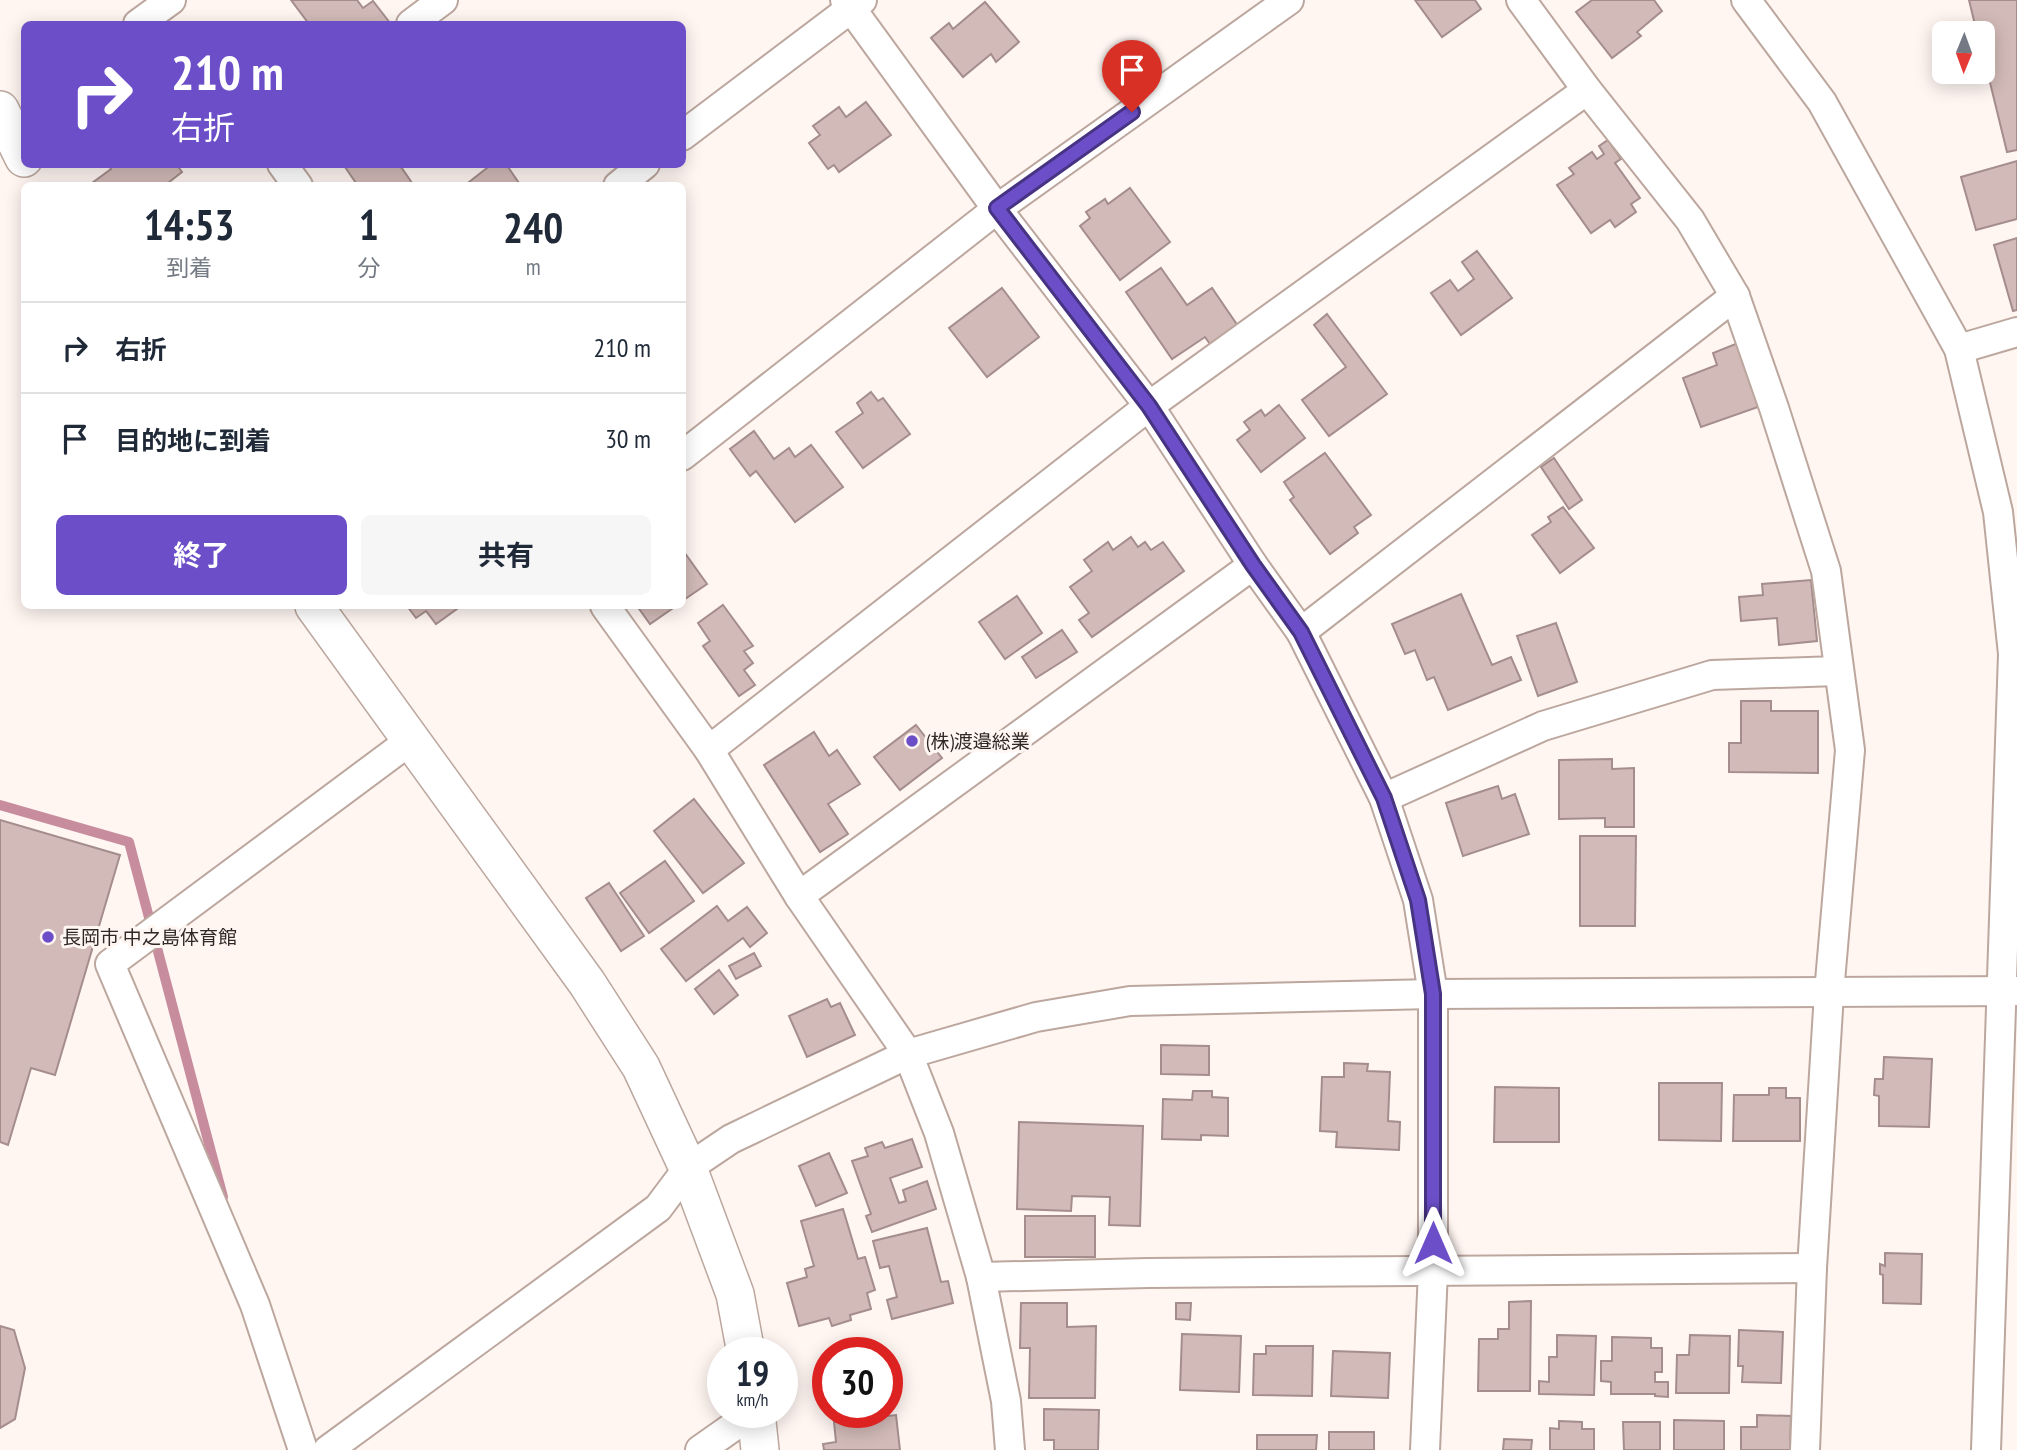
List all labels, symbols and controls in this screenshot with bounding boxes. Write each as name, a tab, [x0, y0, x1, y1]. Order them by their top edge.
north arrow	[1932, 21, 1995, 84]
map controls	[1932, 21, 1995, 84]
text: 210 m	[171, 40, 284, 104]
pin	[1102, 40, 1162, 112]
icon: right	[56, 49, 147, 140]
icon: arrive	[1113, 51, 1151, 89]
text: 右折	[171, 106, 235, 148]
text: 14:53	[144, 197, 235, 252]
text: 1	[359, 197, 379, 252]
text: 240	[503, 200, 563, 255]
text: m	[526, 252, 541, 281]
text: 到着	[166, 253, 212, 282]
text: 分	[357, 253, 380, 282]
icon: right	[56, 329, 94, 367]
text: 210 m	[593, 331, 651, 364]
text: 右折	[115, 333, 167, 366]
icon: arrive	[56, 420, 94, 458]
text: 30 m	[605, 422, 651, 455]
text: 目的地に到着	[115, 424, 271, 457]
button: 終了	[56, 515, 347, 595]
button: 共有	[361, 515, 651, 595]
place label: (株)渡邉総業	[926, 729, 1030, 753]
marker: (株)渡邉総業	[904, 733, 920, 749]
place label: 長岡市 中之島体育館	[62, 925, 237, 949]
marker: 長岡市 中之島体育館	[40, 929, 56, 945]
position arrow	[1396, 1206, 1470, 1280]
speed limit sign: 30	[812, 1337, 903, 1428]
text: 19	[736, 1350, 769, 1396]
text: km/h	[737, 1388, 768, 1411]

